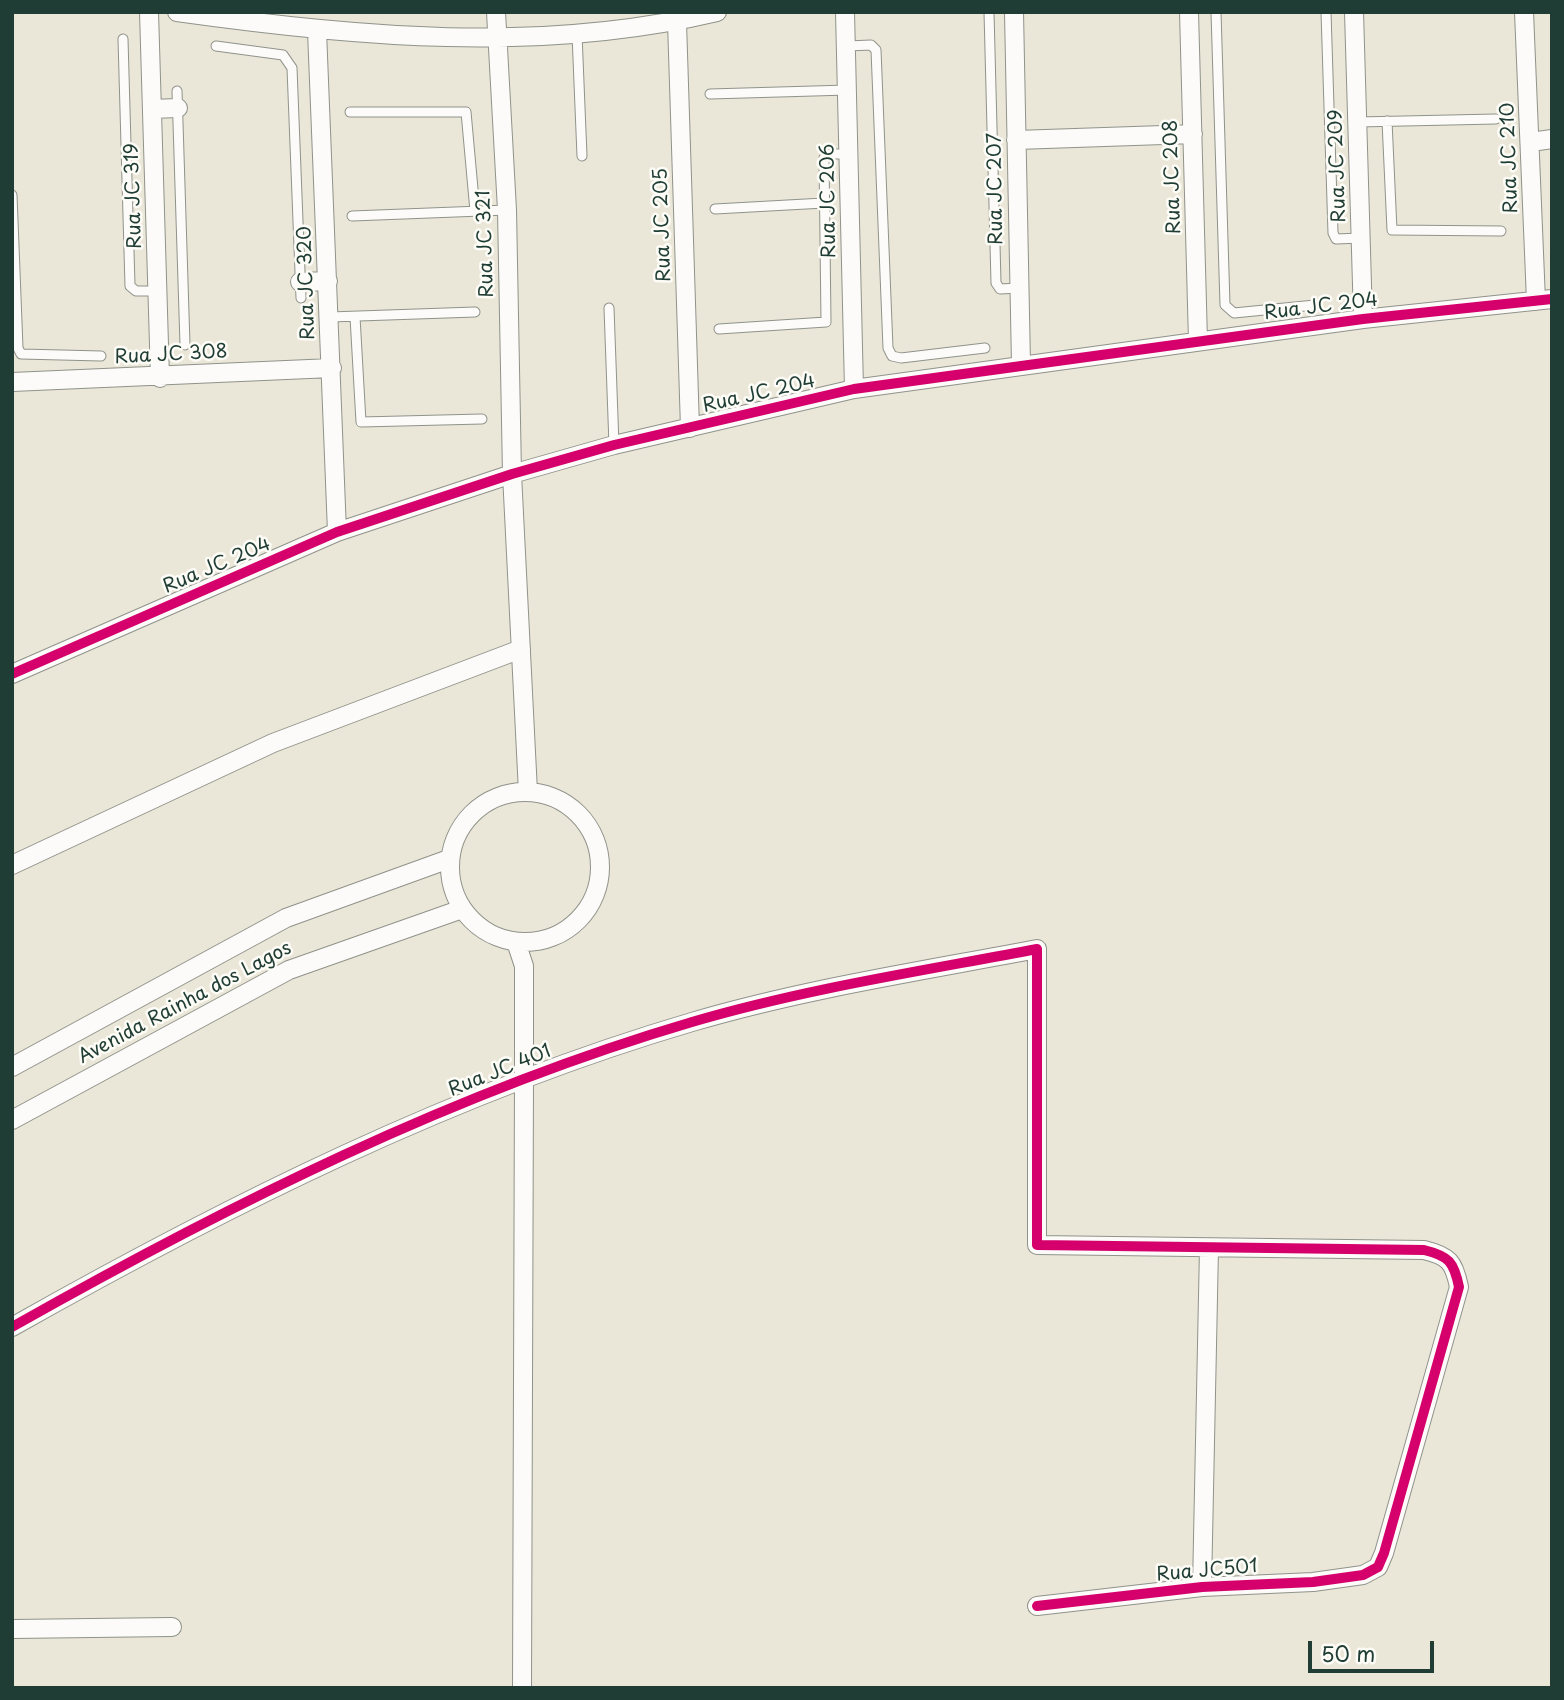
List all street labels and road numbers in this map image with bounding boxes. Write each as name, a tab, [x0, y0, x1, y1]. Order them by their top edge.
street label: Rua JC 210	[1497, 102, 1523, 214]
street label: Rua JC 209	[1325, 109, 1351, 223]
street label: Rua JC 208	[1160, 119, 1186, 235]
street label: Rua JC 207	[984, 133, 1008, 245]
street label: Rua JC 319	[121, 143, 147, 249]
street label: Rua JC 206	[817, 144, 841, 258]
street label: Rua JC 205	[650, 168, 676, 282]
street label: Rua JC 321	[473, 190, 499, 298]
street label: Rua JC 320	[294, 226, 320, 340]
street label: Rua JC 204	[1263, 289, 1379, 325]
street label: Rua JC 308	[114, 341, 228, 369]
street label: Rua JC 204	[701, 370, 817, 418]
street label: Rua JC 204	[160, 533, 274, 599]
street label: Avenida Rainha dos Lagos	[74, 937, 296, 1069]
street label: Rua JC 401	[445, 1040, 555, 1102]
street label: Rua JC501	[1155, 1555, 1259, 1587]

